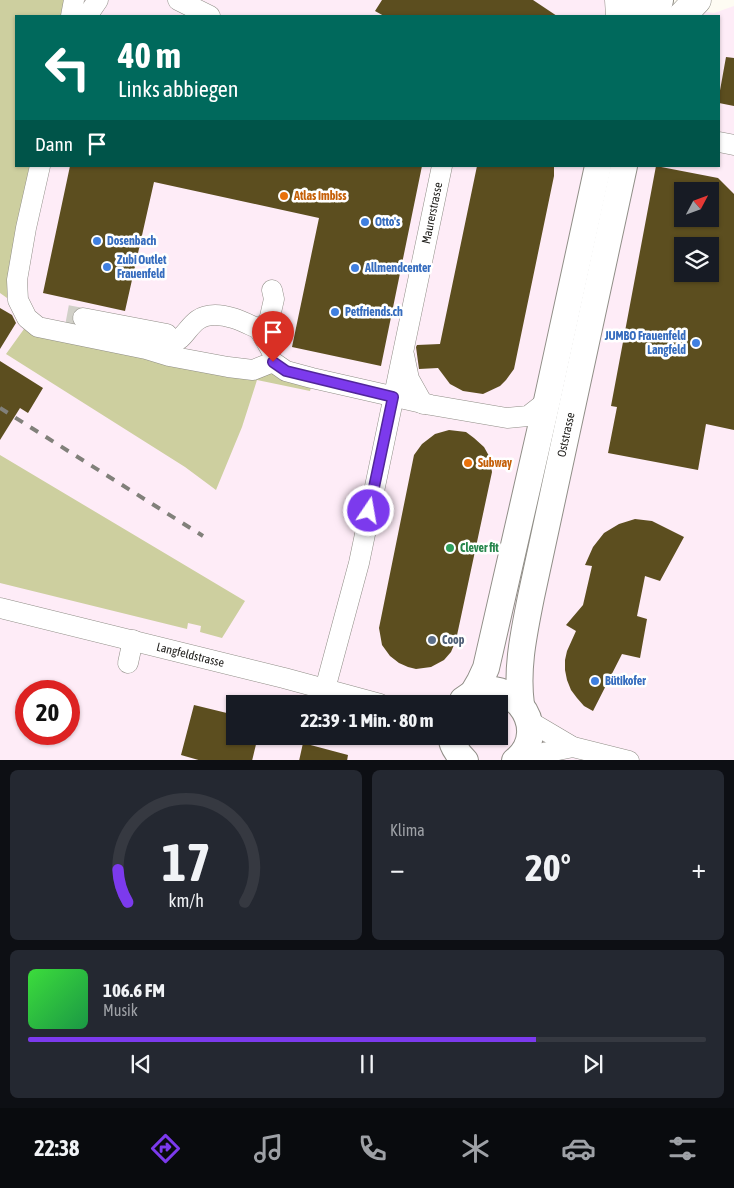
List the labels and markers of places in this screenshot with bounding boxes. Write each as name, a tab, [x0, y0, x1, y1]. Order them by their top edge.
place label: Atlas Imbiss	[293, 189, 347, 203]
marker: Atlas Imbiss	[278, 190, 290, 202]
place label: Otto's	[375, 215, 401, 229]
marker: Otto's	[359, 216, 371, 228]
place label: Dosenbach	[107, 234, 157, 248]
marker: Dosenbach	[91, 235, 103, 247]
place label: Zubi Outlet Frauenfeld	[117, 253, 167, 281]
marker: Zubi Outlet Frauenfeld	[101, 261, 113, 273]
place label: Allmendcenter	[364, 261, 431, 275]
marker: Allmendcenter	[349, 262, 361, 274]
place label: Petfriends.ch	[345, 305, 403, 319]
marker: Petfriends.ch	[329, 306, 341, 318]
pin	[252, 311, 294, 362]
place label: JUMBO Frauenfeld Langfeld	[604, 329, 686, 357]
marker: JUMBO Frauenfeld Langfeld	[690, 337, 702, 349]
place label: Subway	[478, 456, 512, 470]
marker: Subway	[462, 457, 474, 469]
place label: Clever fit	[460, 541, 499, 555]
marker: Clever fit	[444, 542, 456, 554]
place label: Coop	[442, 633, 465, 647]
marker: Coop	[426, 634, 438, 646]
place label: Bütikofer	[605, 674, 646, 688]
marker: Bütikofer	[589, 675, 601, 687]

